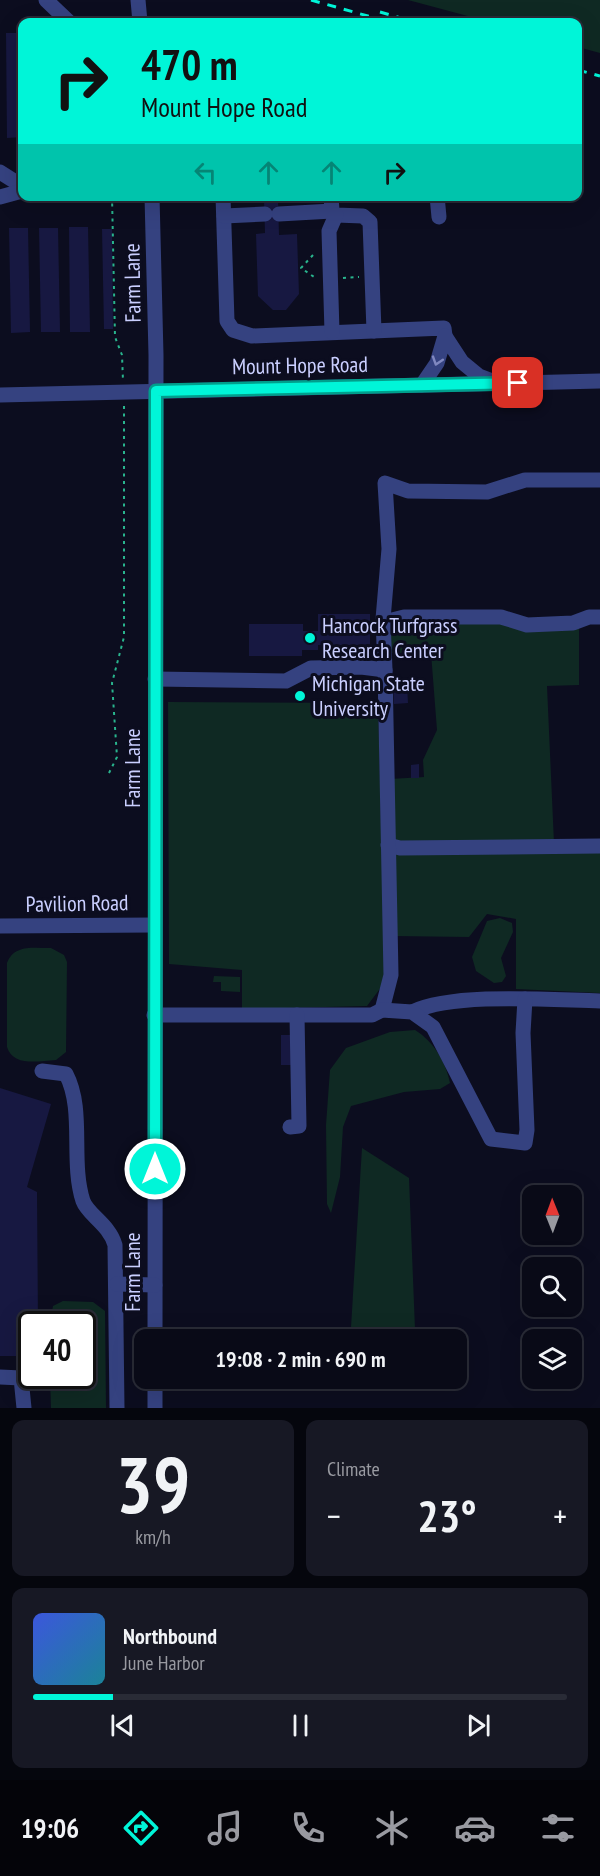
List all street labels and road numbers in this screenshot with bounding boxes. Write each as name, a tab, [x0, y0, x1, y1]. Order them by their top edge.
street label: Farm Lane	[117, 243, 147, 323]
street label: Mount Hope Road	[232, 350, 368, 380]
street label: Farm Lane	[118, 728, 146, 808]
street label: Pavilion Road	[25, 888, 129, 918]
street label: Farm Lane	[118, 1232, 146, 1312]

